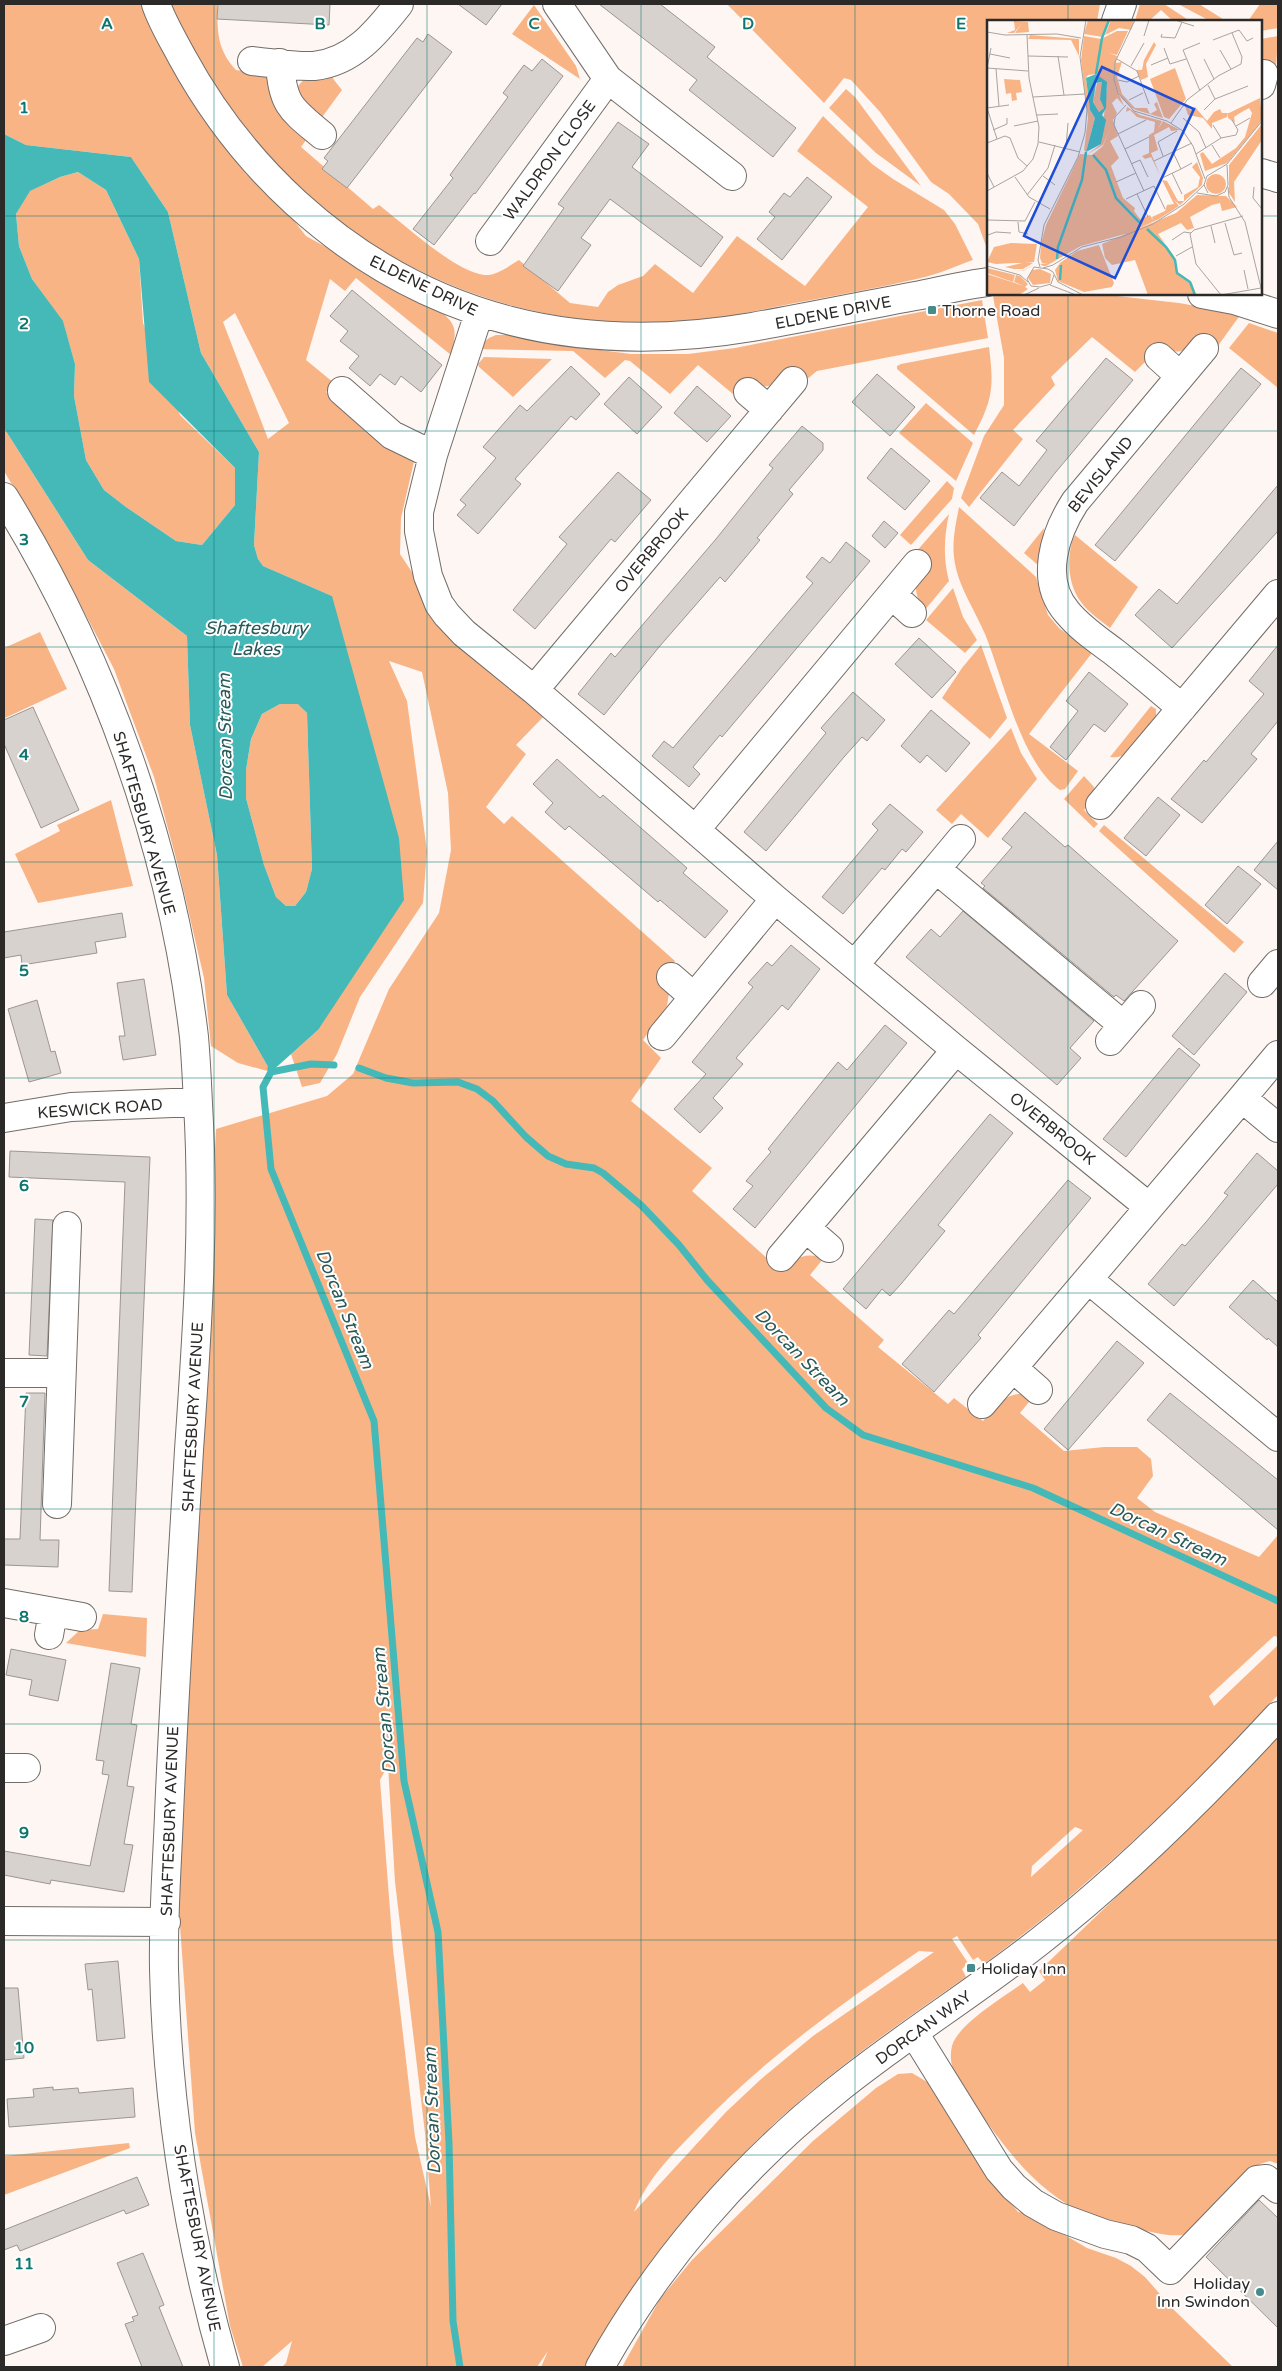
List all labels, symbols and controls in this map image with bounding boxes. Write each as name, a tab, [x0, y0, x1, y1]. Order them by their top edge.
text: A	[101, 14, 113, 34]
text: B	[314, 14, 326, 34]
text: C	[528, 14, 540, 34]
text: D	[742, 14, 754, 34]
text: E	[956, 14, 966, 34]
inset map	[987, 20, 1262, 295]
street label: WALDRON CLOSE	[499, 96, 600, 225]
text: 1	[19, 98, 29, 118]
street label: ELDENE DRIVE	[366, 251, 481, 321]
street label: ELDENE DRIVE	[773, 292, 893, 334]
place label: Thorne Road	[942, 301, 1040, 321]
marker: Thorne Road	[926, 304, 938, 316]
text: 2	[19, 314, 29, 334]
street label: BEVISLAND	[1064, 432, 1138, 517]
street label: OVERBROOK	[610, 504, 693, 597]
text: 3	[19, 530, 29, 550]
water label: Shaftesbury Lakes	[205, 617, 310, 660]
water label: Dorcan Stream	[213, 673, 237, 801]
street label: SHAFTESBURY AVENUE	[108, 729, 180, 917]
text: 4	[19, 745, 29, 765]
text: 5	[19, 961, 29, 981]
street label: OVERBROOK	[1005, 1088, 1100, 1170]
street label: KESWICK ROAD	[37, 1095, 163, 1123]
text: 6	[19, 1176, 29, 1196]
water label: Dorcan Stream	[311, 1246, 379, 1372]
water label: Dorcan Stream	[750, 1304, 854, 1411]
street label: SHAFTESBURY AVENUE	[178, 1322, 208, 1513]
text: 7	[19, 1392, 29, 1412]
water label: Dorcan Stream	[1106, 1497, 1231, 1571]
text: 8	[19, 1607, 29, 1627]
water label: Dorcan Stream	[367, 1646, 400, 1775]
street label: SHAFTESBURY AVENUE	[157, 1726, 183, 1916]
text: 9	[19, 1823, 29, 1843]
place label: Holiday Inn	[981, 1959, 1066, 1979]
marker: Holiday Inn	[965, 1962, 977, 1974]
street label: DORCAN WAY	[872, 1986, 976, 2069]
text: 10	[14, 2038, 34, 2058]
water label: Dorcan Stream	[419, 2047, 445, 2175]
street label: SHAFTESBURY AVENUE	[169, 2143, 225, 2333]
text: 11	[14, 2254, 34, 2274]
place label: Holiday Inn Swindon	[1157, 2274, 1250, 2312]
marker: Holiday Inn Swindon	[1254, 2286, 1266, 2298]

